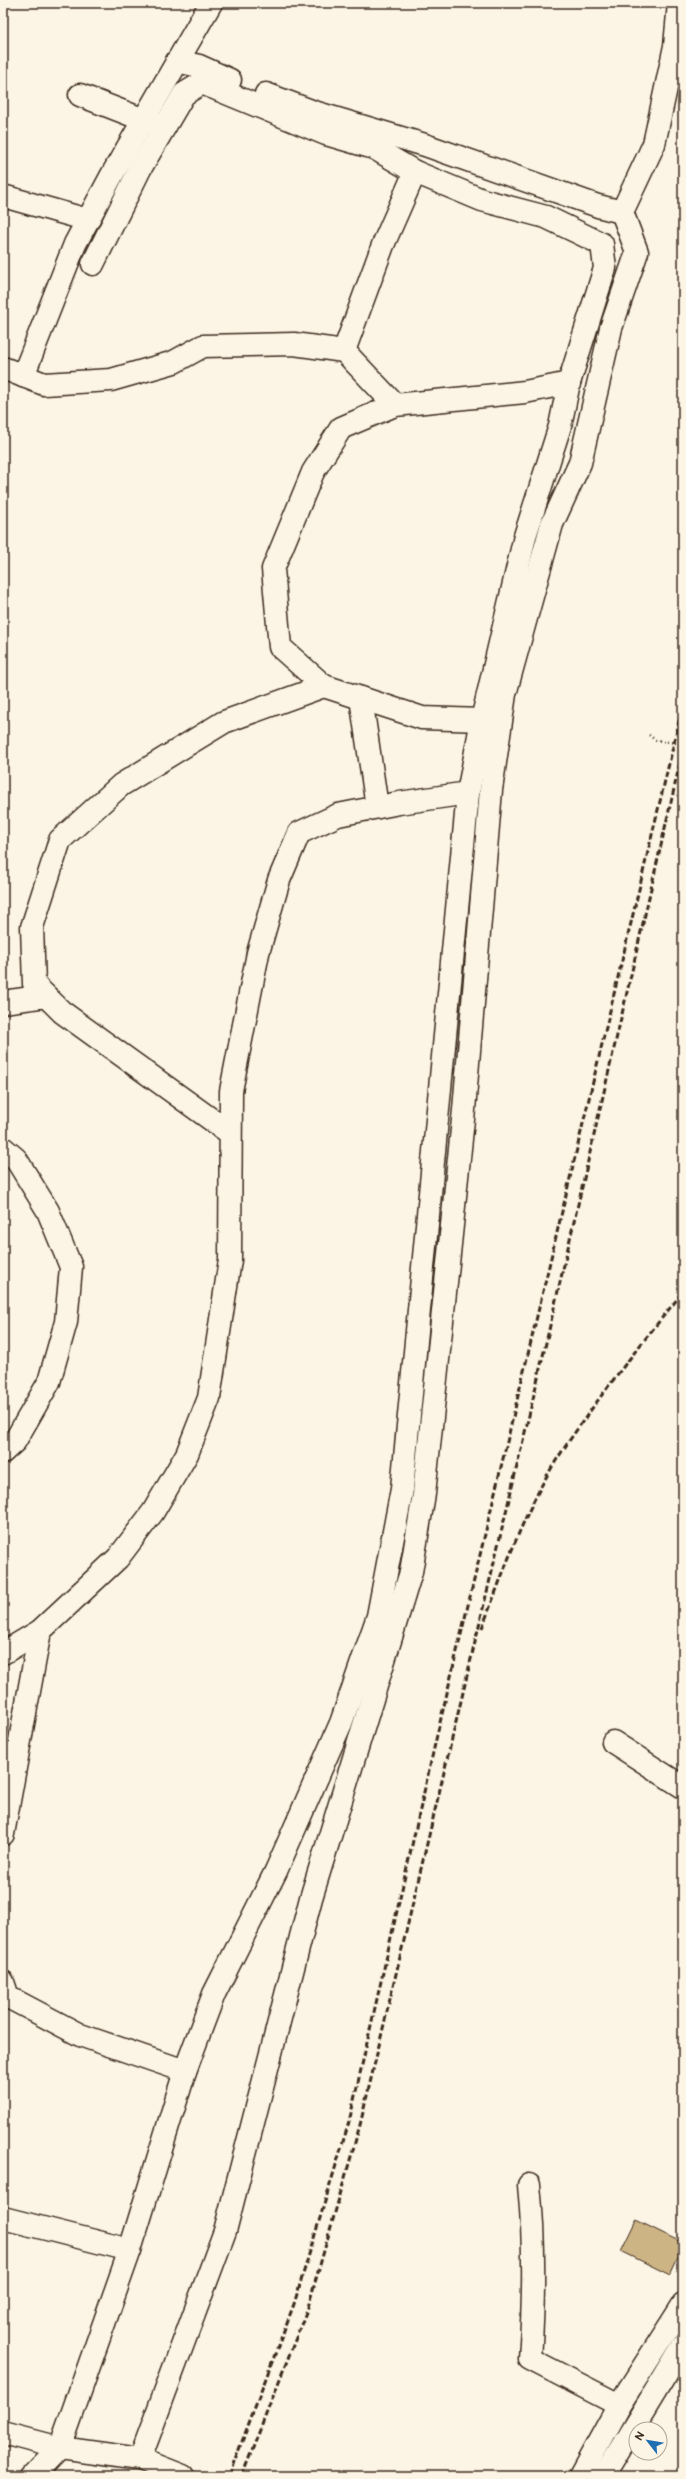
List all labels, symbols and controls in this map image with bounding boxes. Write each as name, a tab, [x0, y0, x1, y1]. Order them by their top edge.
north arrow	[628, 2421, 668, 2461]
text: N	[632, 2429, 648, 2443]

